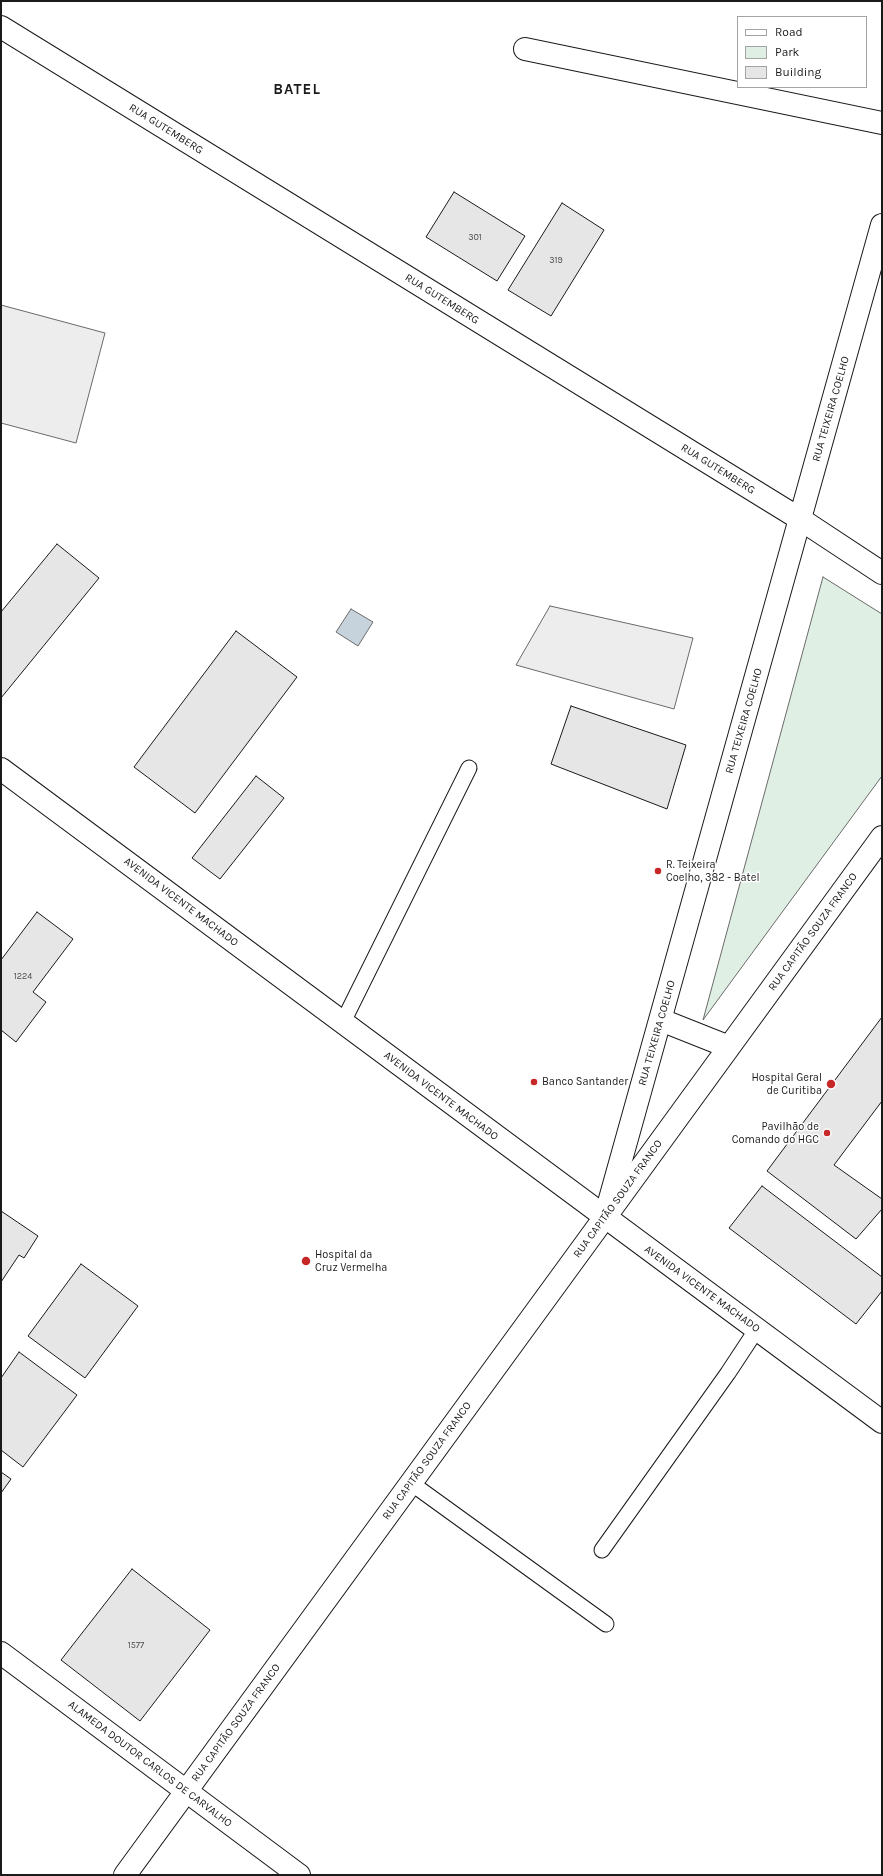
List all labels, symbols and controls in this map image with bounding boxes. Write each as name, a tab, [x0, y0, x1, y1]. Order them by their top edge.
legend	[737, 16, 867, 88]
text: Road	[775, 25, 803, 39]
text: Park	[775, 45, 799, 59]
text: Building	[775, 65, 821, 79]
district label: BATEL	[273, 81, 321, 99]
street label: RUA GUTEMBERG	[126, 101, 206, 157]
house number: 301	[468, 232, 482, 242]
house number: 319	[549, 255, 563, 265]
street label: RUA GUTEMBERG	[402, 271, 482, 327]
street label: RUA TEIXEIRA COELHO	[810, 355, 852, 463]
street label: RUA GUTEMBERG	[678, 441, 758, 497]
street label: RUA TEIXEIRA COELHO	[723, 667, 765, 775]
street label: AVENIDA VICENTE MACHADO	[121, 855, 241, 949]
place label: R. Teixeira Coelho, 382 - Batel	[666, 858, 759, 884]
marker: R. Teixeira Coelho, 382 - Batel	[653, 866, 663, 876]
street label: RUA CAPITÃO SOUZA FRANCO	[766, 870, 860, 994]
house number: 1224	[14, 971, 32, 981]
street label: RUA TEIXEIRA COELHO	[636, 979, 678, 1087]
street label: AVENIDA VICENTE MACHADO	[381, 1049, 501, 1143]
place label: Hospital Geral de Curitiba	[751, 1071, 822, 1097]
place label: Banco Santander	[542, 1075, 628, 1089]
marker: Banco Santander	[529, 1077, 539, 1087]
marker: Hospital Geral de Curitiba	[825, 1078, 837, 1090]
place label: Pavilhão de Comando do HGC	[732, 1120, 819, 1146]
marker: Pavilhão de Comando do HGC	[822, 1128, 832, 1138]
street label: RUA CAPITÃO SOUZA FRANCO	[571, 1137, 665, 1261]
street label: AVENIDA VICENTE MACHADO	[642, 1243, 762, 1335]
place label: Hospital da Cruz Vermelha	[315, 1248, 387, 1274]
marker: Hospital da Cruz Vermelha	[300, 1255, 312, 1267]
street label: RUA CAPITÃO SOUZA FRANCO	[380, 1399, 474, 1523]
house number: 1577	[128, 1640, 144, 1650]
street label: RUA CAPITÃO SOUZA FRANCO	[189, 1661, 283, 1785]
street label: ALAMEDA DOUTOR CARLOS DE CARVALHO	[65, 1698, 235, 1830]

